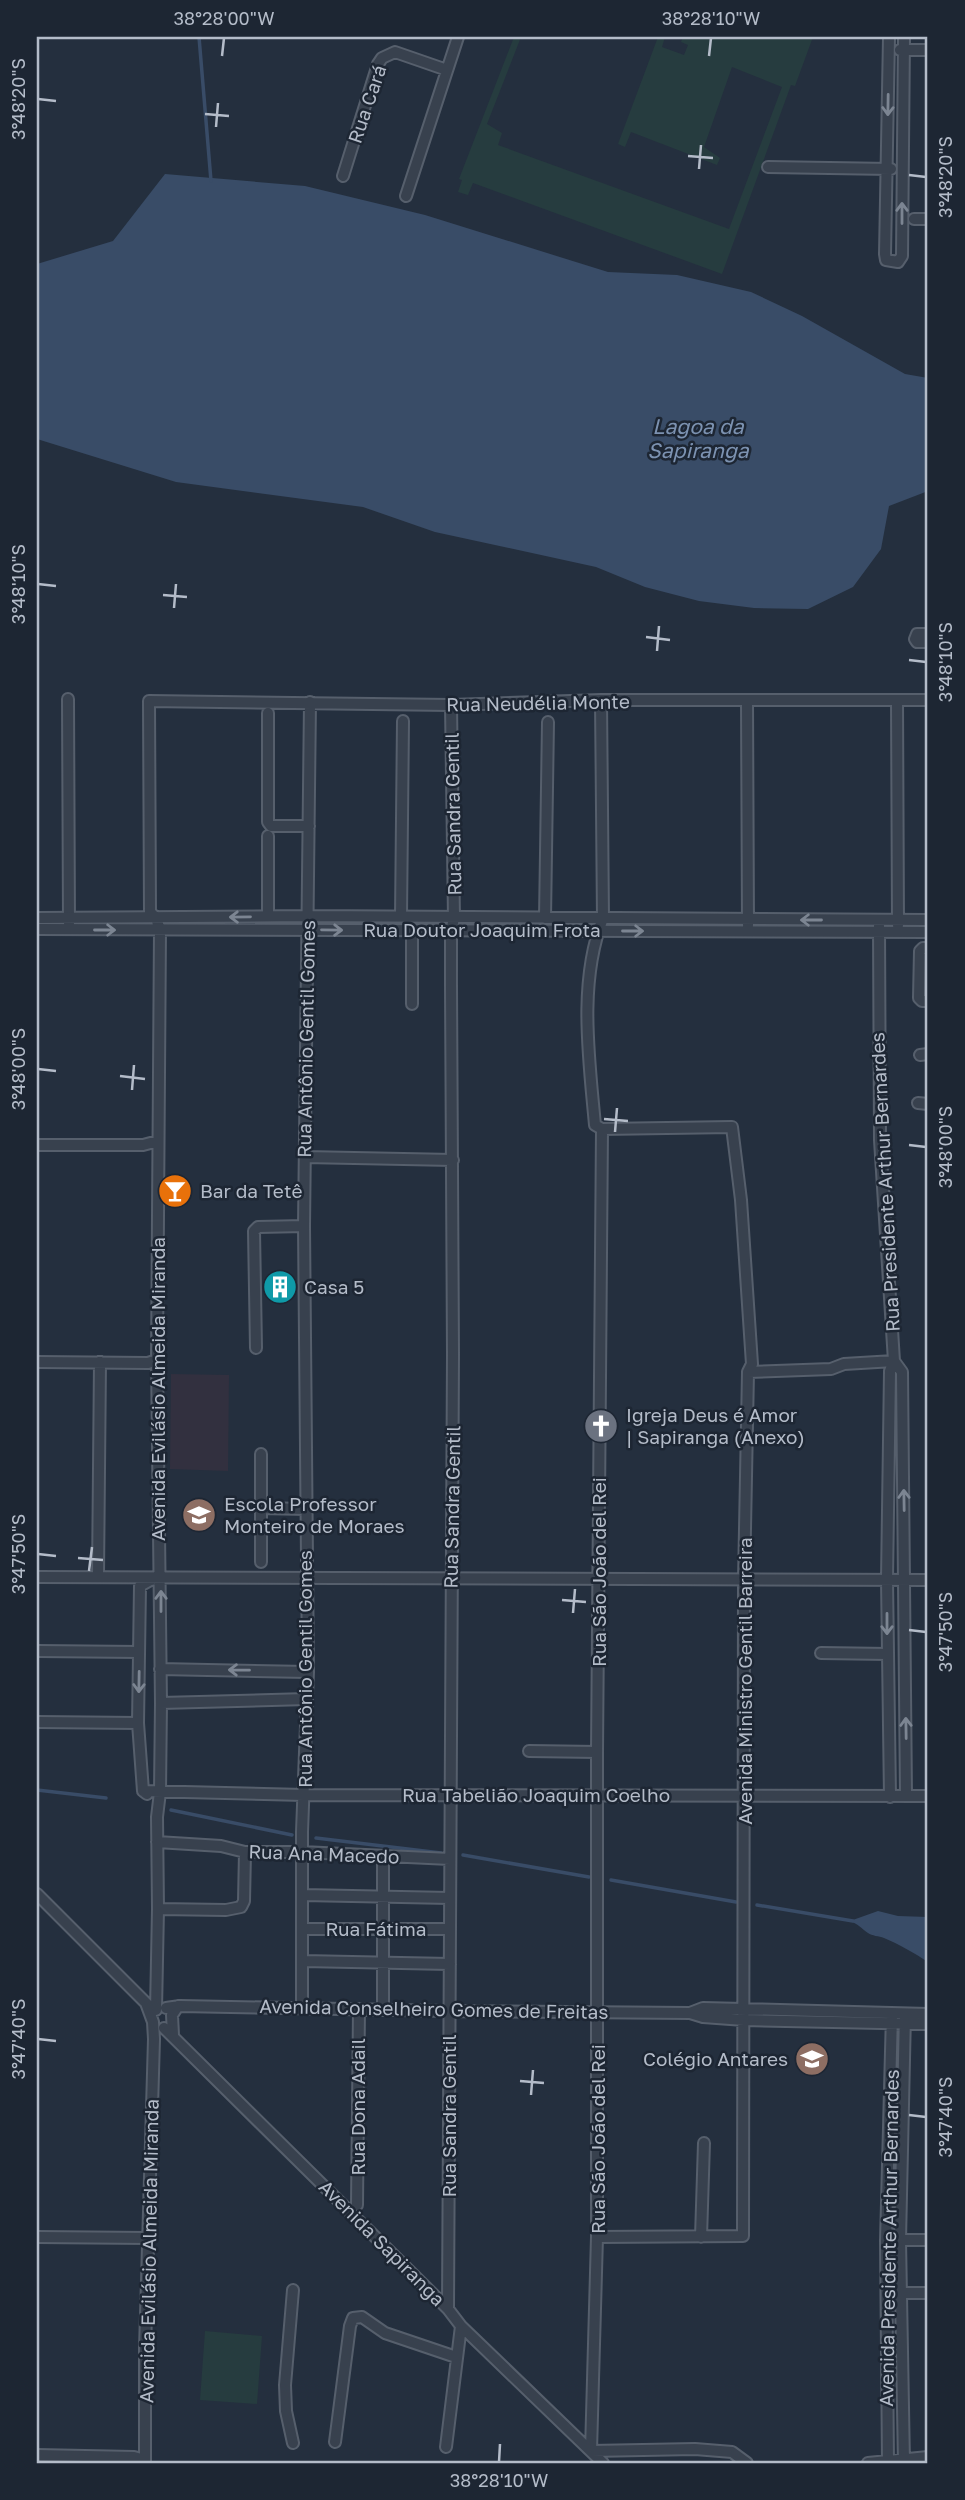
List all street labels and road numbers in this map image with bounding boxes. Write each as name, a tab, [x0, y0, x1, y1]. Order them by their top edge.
street label: Rua Cará	[342, 62, 391, 146]
street label: Rua Neudélia Monte	[446, 689, 630, 716]
street label: Rua Sandra Gentil	[440, 732, 465, 896]
street label: Rua Doutor Joaquim Frota	[363, 918, 601, 941]
street label: Rua Antônio Gentil Gomes	[292, 920, 319, 1158]
street label: Rua Presidente Arthur Bernardes	[865, 1032, 904, 1332]
street label: Avenida Evilásio Almeida Miranda	[146, 1237, 169, 1541]
street label: Rua Sandra Gentil	[439, 1425, 464, 1589]
street label: Rua São João del Rei	[587, 1477, 610, 1667]
street label: Avenida Ministro Gentil Barreira	[733, 1537, 756, 1825]
street label: Rua Antônio Gentil Gomes	[293, 1550, 316, 1788]
street label: Rua Tabelião Joaquim Coelho	[402, 1783, 670, 1806]
street label: Rua Ana Macedo	[248, 1839, 400, 1868]
street label: Rua Fátima	[325, 1917, 427, 1940]
street label: Avenida Conselheiro Gomes de Freitas	[259, 1994, 609, 2023]
street label: Rua Sandra Gentil	[437, 2034, 460, 2198]
street label: Rua Dona Adail	[346, 2038, 369, 2176]
street label: Rua São João del Rei	[586, 2044, 609, 2234]
street label: Avenida Presidente Arthur Bernardes	[874, 2069, 903, 2407]
street label: Avenida Evilásio Almeida Miranda	[134, 2099, 163, 2403]
street label: Avenida Sapiranga	[315, 2175, 450, 2310]

